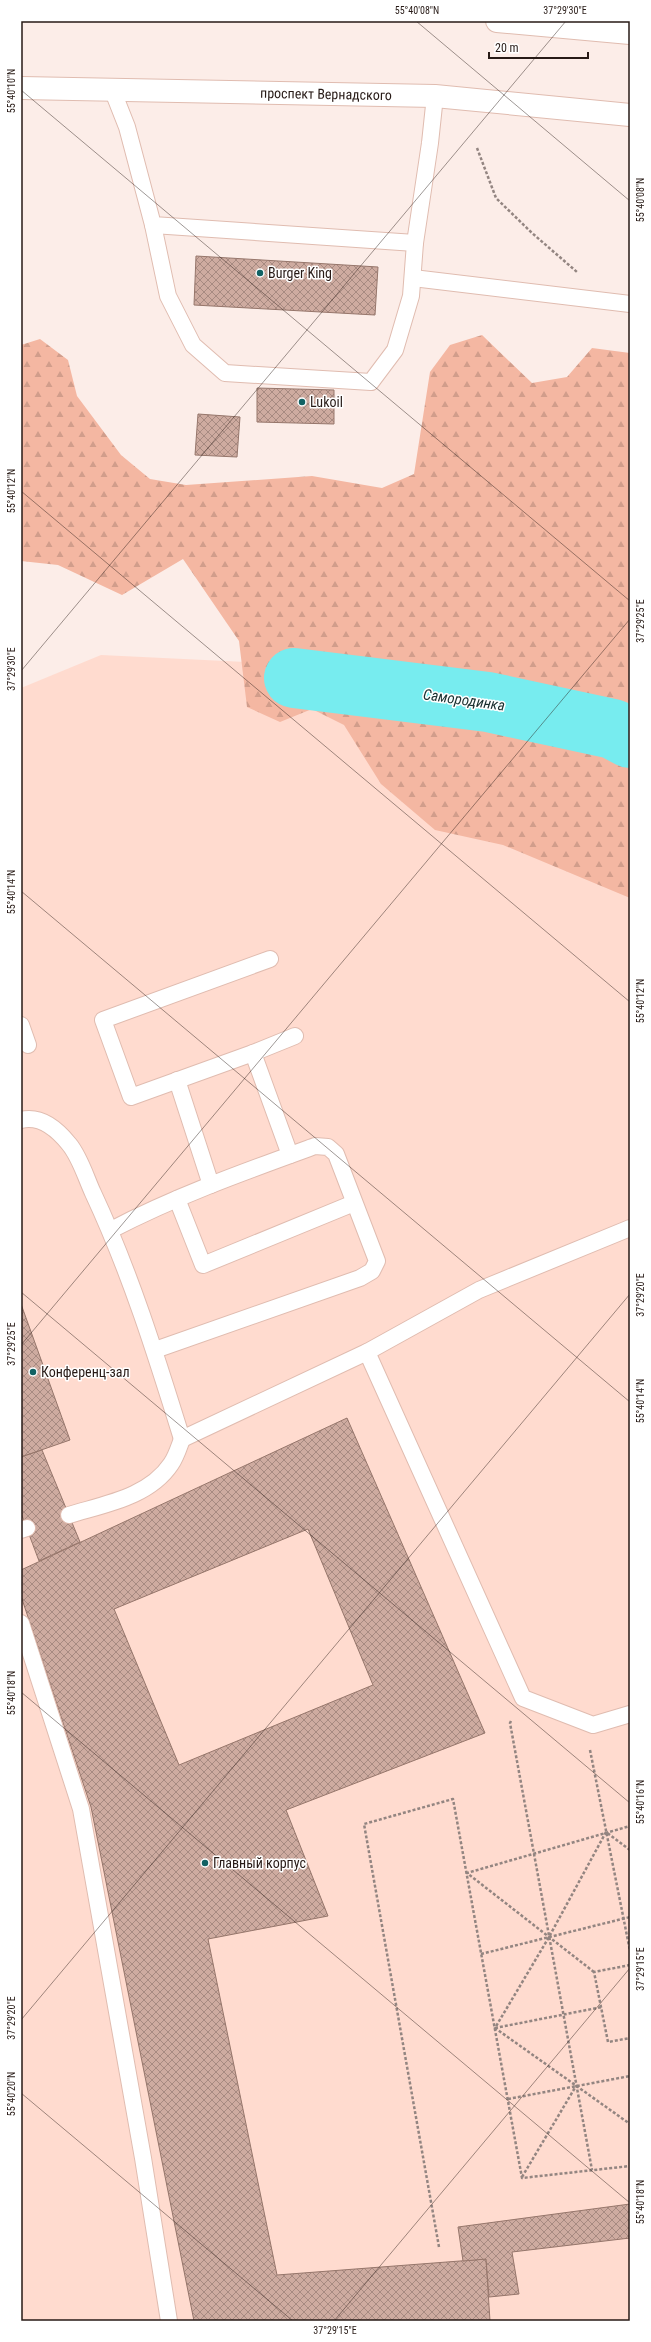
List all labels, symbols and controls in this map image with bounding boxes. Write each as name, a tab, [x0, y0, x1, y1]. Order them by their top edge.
text: 55°40'08"N	[395, 5, 439, 16]
text: 37°29'30"E	[543, 5, 587, 16]
scale bar	[489, 34, 588, 60]
text: 20 m	[495, 41, 519, 55]
text: 55°40'10"N	[6, 69, 17, 113]
street label: проспект Вернадского	[260, 85, 392, 103]
text: 55°40'08"N	[635, 178, 646, 222]
place label: Burger King	[268, 265, 332, 281]
marker: Burger King	[255, 268, 265, 278]
place label: Lukoil	[310, 394, 343, 410]
marker: Lukoil	[297, 397, 307, 407]
text: 55°40'12"N	[6, 469, 17, 513]
text: 37°29'25"E	[635, 599, 646, 643]
text: 37°29'30"E	[6, 647, 17, 691]
water label: Самородинка	[422, 685, 506, 715]
text: 55°40'14"N	[6, 870, 17, 914]
text: 55°40'12"N	[635, 979, 646, 1023]
text: 37°29'20"E	[635, 1273, 646, 1317]
text: 37°29'25"E	[6, 1322, 17, 1366]
place label: Конференц-зал	[41, 1364, 130, 1380]
marker: Конференц-зал	[28, 1367, 38, 1377]
text: 55°40'14"N	[635, 1379, 646, 1423]
text: 55°40'18"N	[6, 1671, 17, 1715]
text: 55°40'16"N	[635, 1780, 646, 1824]
place label: Главный корпус	[213, 1855, 306, 1871]
marker: Главный корпус	[200, 1858, 210, 1868]
text: 37°29'15"E	[635, 1947, 646, 1991]
text: 37°29'20"E	[6, 1996, 17, 2040]
text: 55°40'20"N	[6, 2072, 17, 2116]
text: 55°40'18"N	[635, 2180, 646, 2224]
text: 37°29'15"E	[313, 2325, 357, 2336]

